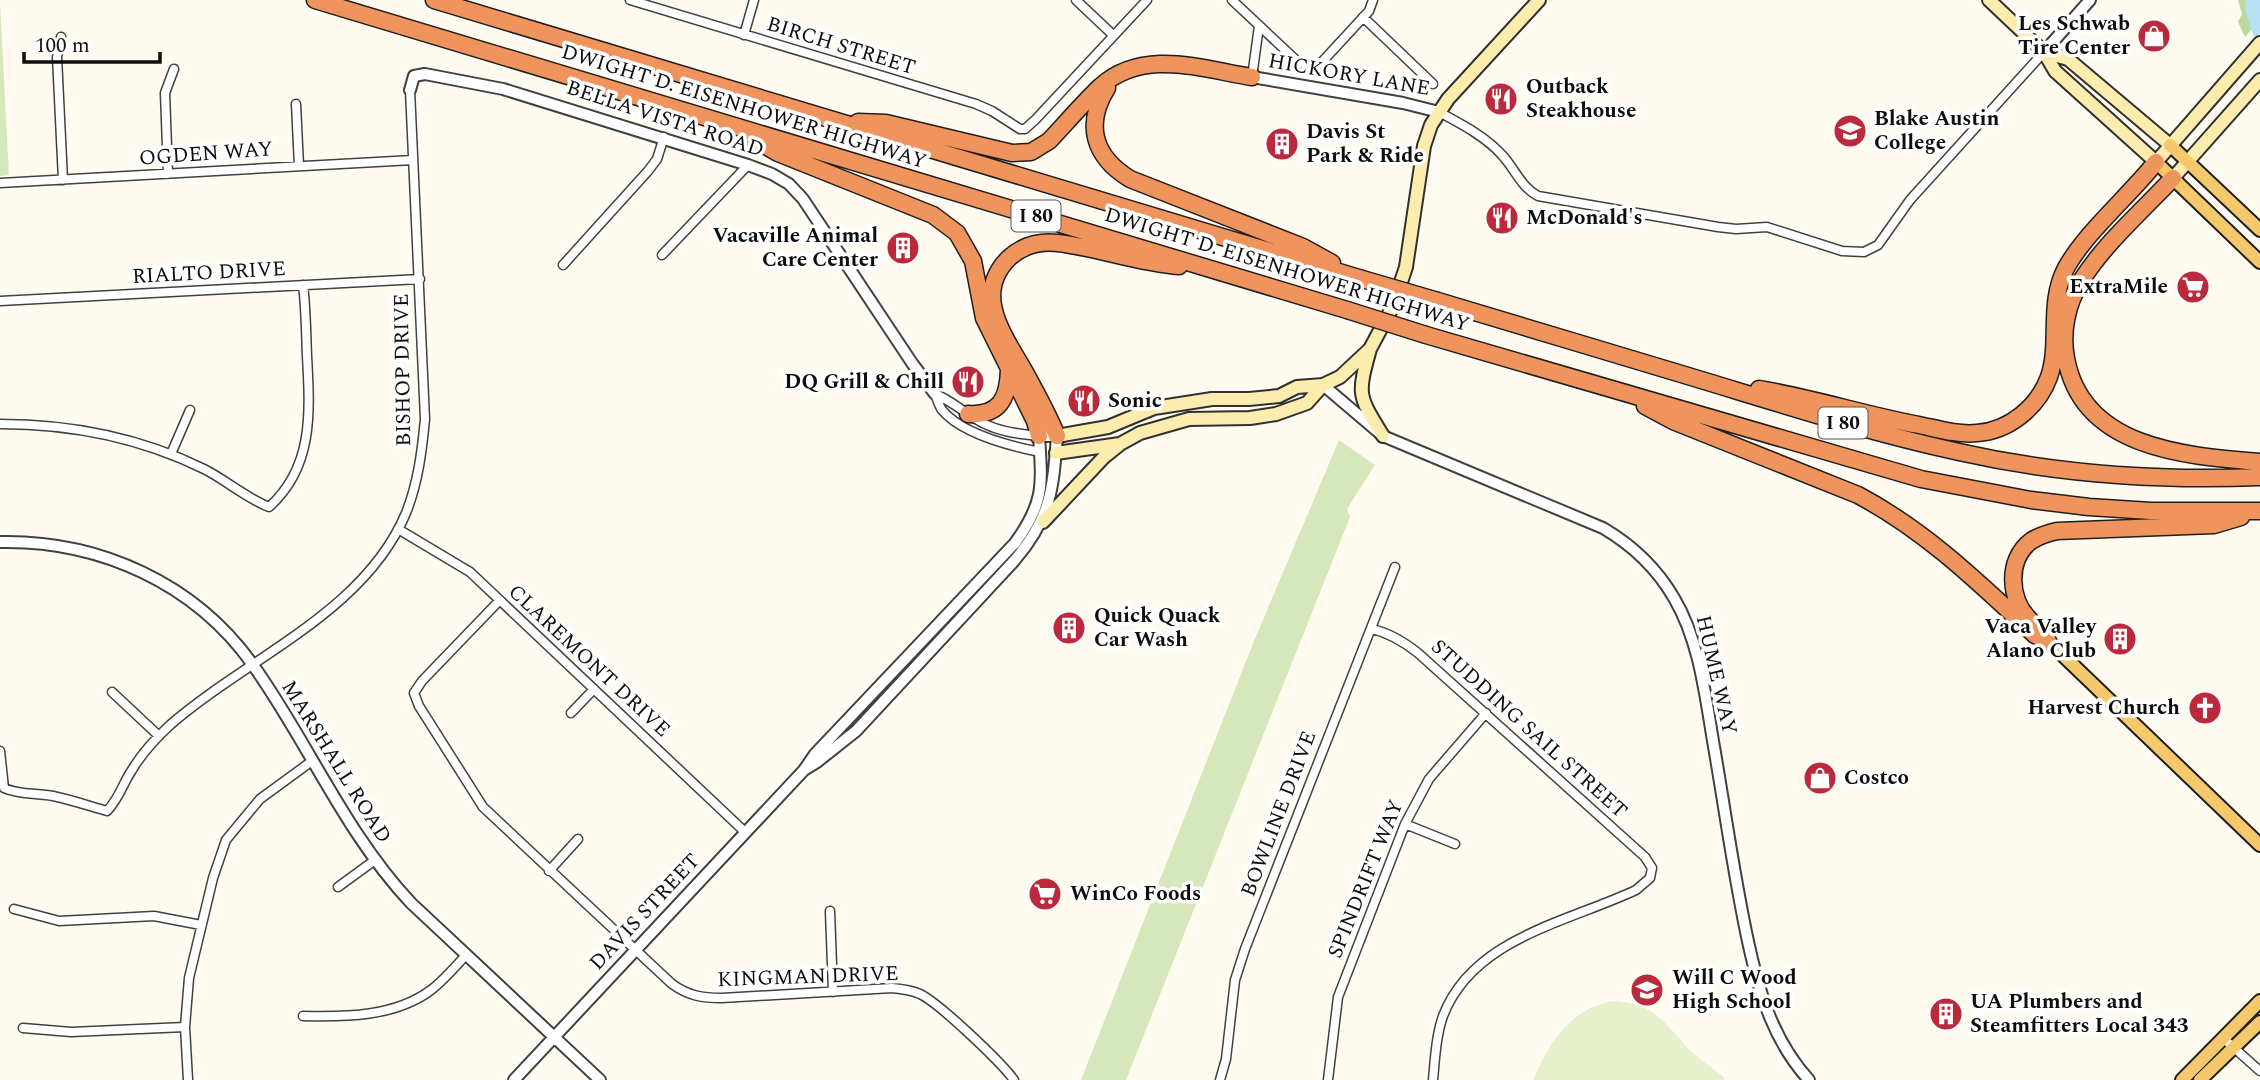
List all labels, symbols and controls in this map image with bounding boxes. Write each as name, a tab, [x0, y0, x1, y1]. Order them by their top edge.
street label: BIRCH STREET	[763, 8, 919, 84]
place label: Les Schwab Tire Center	[2018, 8, 2130, 64]
shop icon: Les Schwab Tire Center	[2135, 17, 2173, 55]
scale bar	[24, 21, 161, 65]
text: 100 m	[35, 30, 90, 62]
street label: DWIGHT D. EISENHOWER HIGHWAY	[557, 36, 931, 178]
street label: HICKORY LANE	[1265, 45, 1433, 105]
place label: Outback Steakhouse	[1526, 71, 1636, 127]
street label: BELLA VISTA ROAD	[562, 72, 768, 166]
restaurant icon: Outback Steakhouse	[1482, 80, 1520, 118]
place label: Blake Austin College	[1874, 103, 2000, 159]
school or university icon: Blake Austin College	[1831, 112, 1869, 150]
place label: Davis St Park & Ride	[1306, 116, 1424, 172]
building icon: Davis St Park & Ride	[1263, 125, 1301, 163]
street label: OGDEN WAY	[138, 133, 274, 175]
street label: DWIGHT D. EISENHOWER HIGHWAY	[1100, 199, 1474, 341]
restaurant icon: McDonald's	[1483, 199, 1521, 237]
road number: I 80	[1012, 200, 1060, 232]
place label: McDonald's	[1526, 202, 1643, 234]
place label: Vacaville Animal Care Center	[712, 220, 878, 276]
building icon: Vacaville Animal Care Center	[884, 229, 922, 267]
street label: RIALTO DRIVE	[131, 253, 287, 293]
supermarket icon: ExtraMile	[2174, 268, 2212, 306]
place label: ExtraMile	[2069, 271, 2168, 303]
street label: BISHOP DRIVE	[386, 293, 420, 447]
restaurant icon: DQ Grill & Chill	[949, 363, 987, 401]
place label: DQ Grill & Chill	[784, 366, 944, 398]
restaurant icon: Sonic	[1065, 382, 1103, 420]
place label: Sonic	[1108, 385, 1162, 417]
road number: I 80	[1818, 408, 1868, 438]
street label: CLAREMONT DRIVE	[501, 577, 677, 745]
place label: Quick Quack Car Wash	[1094, 600, 1221, 656]
building icon: Quick Quack Car Wash	[1050, 609, 1088, 647]
place label: Vaca Valley Alano Club	[1985, 611, 2097, 667]
street label: HUME WAY	[1687, 612, 1745, 738]
building icon: Vaca Valley Alano Club	[2101, 620, 2139, 658]
street label: STUDDING SAIL STREET	[1423, 632, 1635, 826]
street label: MARSHALL ROAD	[273, 674, 399, 850]
church icon: Harvest Church	[2186, 689, 2224, 727]
place label: Harvest Church	[2028, 692, 2180, 724]
street label: BOWLINE DRIVE	[1233, 726, 1325, 902]
shop icon: Costco	[1801, 759, 1839, 797]
place label: Costco	[1844, 762, 1909, 794]
street label: SPINDRIFT WAY	[1320, 795, 1412, 963]
street label: DAVIS STREET	[582, 846, 708, 978]
supermarket icon: WinCo Foods	[1026, 875, 1064, 913]
place label: WinCo Foods	[1070, 878, 1201, 910]
street label: KINGMAN DRIVE	[717, 958, 899, 996]
place label: Will C Wood High School	[1672, 962, 1797, 1018]
school or university icon: Will C Wood High School	[1628, 971, 1666, 1009]
place label: UA Plumbers and Steamfitters Local 343	[1970, 986, 2189, 1042]
building icon: UA Plumbers and Steamfitters Local 343	[1927, 995, 1965, 1033]

